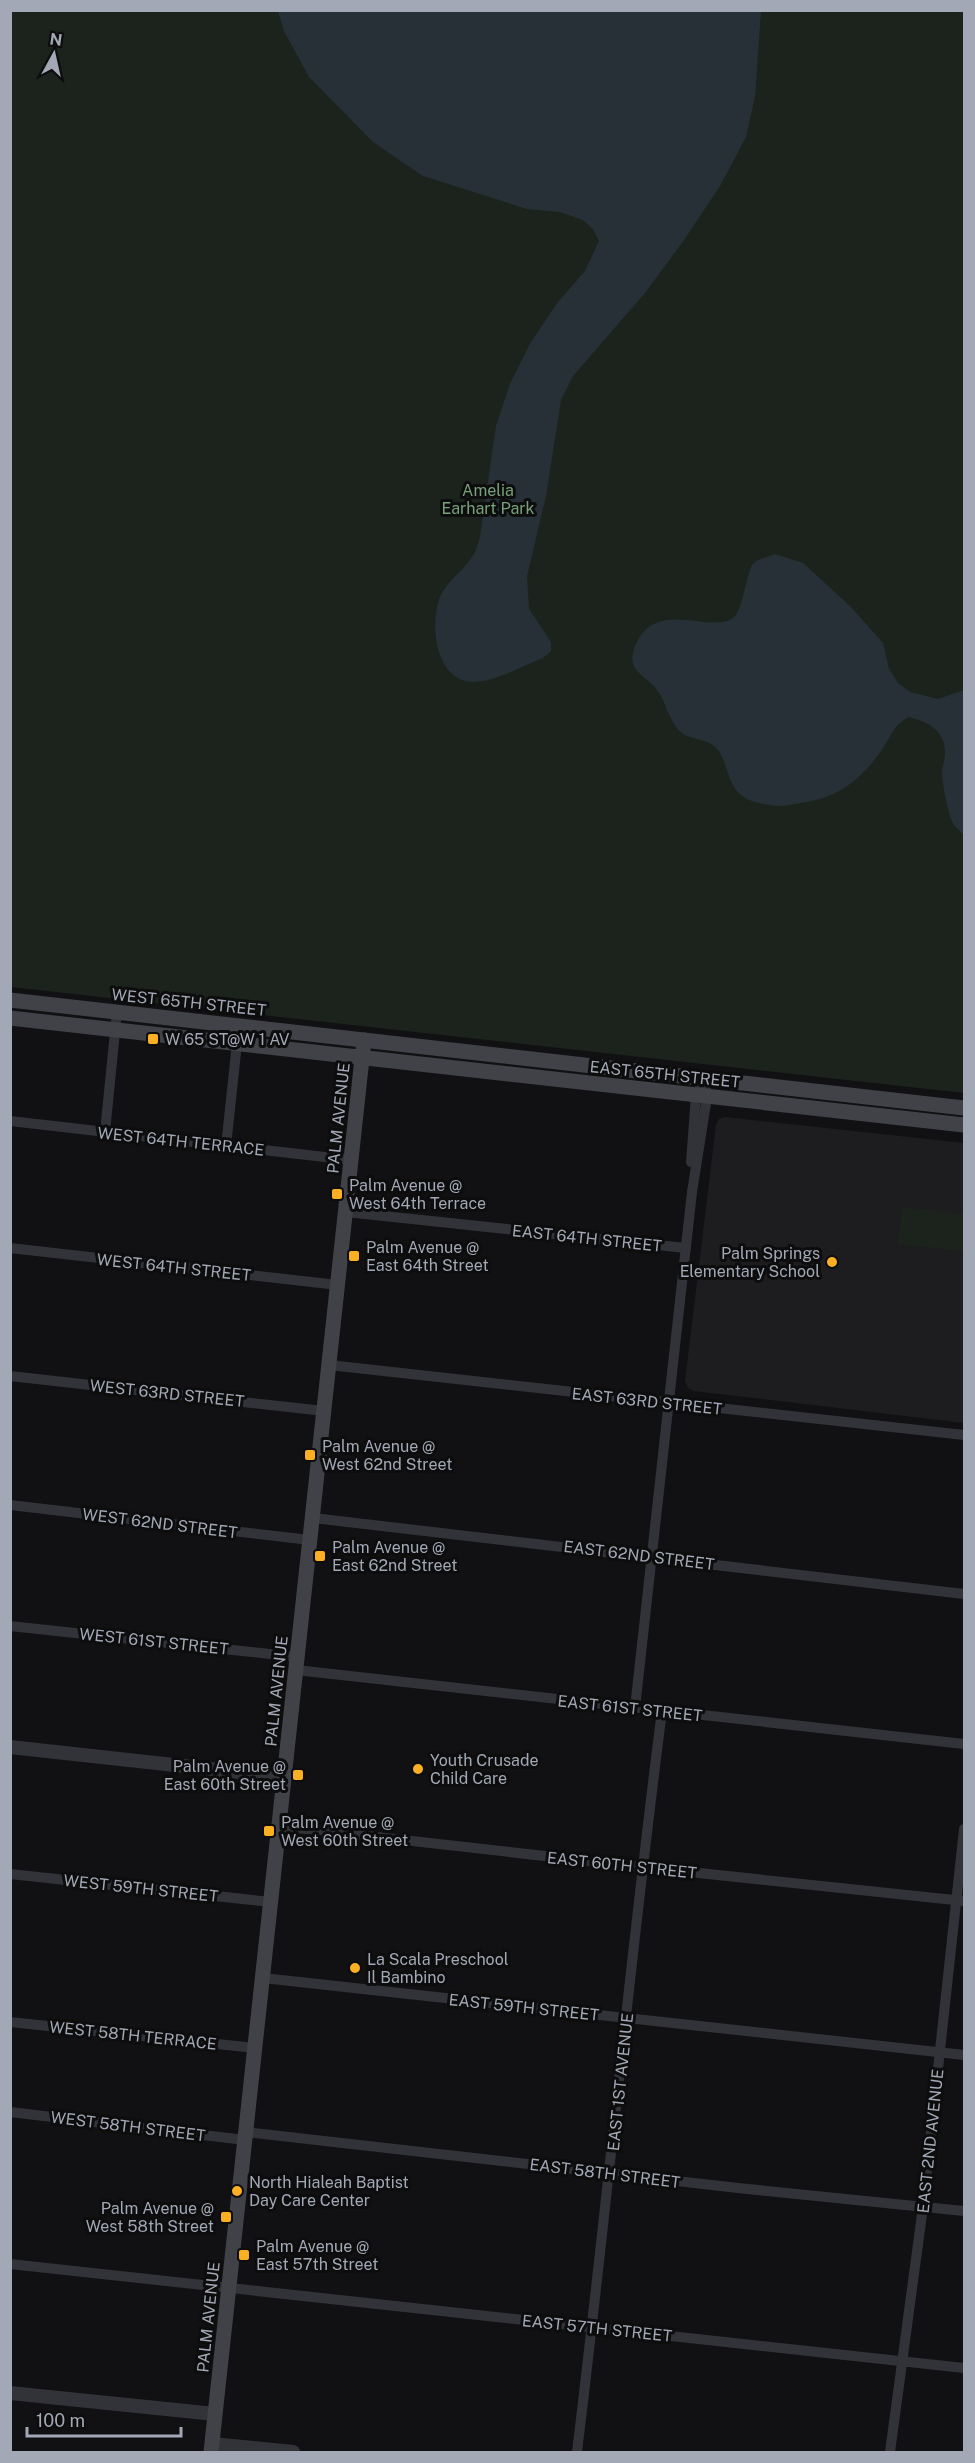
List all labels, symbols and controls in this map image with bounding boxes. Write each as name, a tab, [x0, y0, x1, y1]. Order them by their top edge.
north arrow	[24, 24, 84, 84]
text: N	[48, 29, 64, 50]
park label: Amelia Earhart Park	[441, 481, 535, 518]
street label: WEST 65TH STREET	[111, 985, 268, 1020]
place label: W 65 ST@W 1 AV	[165, 1030, 290, 1049]
marker: W 65 ST@W 1 AV	[146, 1032, 160, 1046]
street label: EAST 65TH STREET	[589, 1057, 742, 1092]
street label: PALM AVENUE	[323, 1062, 354, 1174]
street label: WEST 64TH TERRACE	[97, 1123, 265, 1160]
place label: Palm Avenue @ West 64th Terrace	[349, 1176, 486, 1213]
marker: Palm Avenue @ West 64th Terrace	[330, 1187, 344, 1201]
street label: EAST 64TH STREET	[511, 1221, 663, 1256]
place label: Palm Avenue @ East 64th Street	[366, 1238, 489, 1275]
place label: Palm Springs Elementary School	[680, 1244, 820, 1281]
marker: Palm Avenue @ East 64th Street	[347, 1249, 361, 1263]
street label: WEST 64TH STREET	[96, 1250, 253, 1285]
marker: Palm Springs Elementary School	[825, 1255, 839, 1269]
street label: WEST 63RD STREET	[89, 1376, 246, 1411]
street label: EAST 63RD STREET	[571, 1384, 724, 1419]
place label: Palm Avenue @ West 62nd Street	[322, 1437, 452, 1474]
marker: Palm Avenue @ West 62nd Street	[303, 1448, 317, 1462]
street label: WEST 62ND STREET	[81, 1505, 239, 1543]
street label: EAST 62ND STREET	[562, 1537, 716, 1574]
place label: Palm Avenue @ East 62nd Street	[332, 1538, 458, 1575]
marker: Palm Avenue @ East 62nd Street	[313, 1549, 327, 1563]
street label: WEST 61ST STREET	[78, 1624, 230, 1659]
street label: PALM AVENUE	[261, 1635, 292, 1747]
street label: EAST 61ST STREET	[557, 1691, 704, 1726]
place label: Youth Crusade Child Care	[430, 1751, 539, 1788]
place label: Palm Avenue @ East 60th Street	[164, 1757, 286, 1794]
marker: Youth Crusade Child Care	[411, 1762, 425, 1776]
marker: Palm Avenue @ East 60th Street	[291, 1768, 305, 1782]
place label: Palm Avenue @ West 60th Street	[281, 1813, 408, 1850]
marker: Palm Avenue @ West 60th Street	[262, 1824, 276, 1838]
street label: EAST 60TH STREET	[546, 1848, 698, 1883]
street label: WEST 59TH STREET	[63, 1871, 220, 1906]
place label: La Scala Preschool Il Bambino	[367, 1950, 509, 1987]
marker: La Scala Preschool Il Bambino	[348, 1961, 362, 1975]
street label: EAST 59TH STREET	[448, 1990, 601, 2025]
street label: EAST 1ST AVENUE	[604, 2012, 637, 2152]
street label: WEST 58TH TERRACE	[48, 2017, 218, 2054]
street label: EAST 2ND AVENUE	[913, 2068, 948, 2214]
street label: WEST 58TH STREET	[49, 2108, 207, 2145]
street label: EAST 58TH STREET	[529, 2155, 682, 2192]
place label: North Hialeah Baptist Day Care Center	[249, 2173, 409, 2210]
marker: North Hialeah Baptist Day Care Center	[230, 2184, 244, 2198]
place label: Palm Avenue @ West 58th Street	[86, 2199, 214, 2236]
marker: Palm Avenue @ West 58th Street	[219, 2210, 233, 2224]
place label: Palm Avenue @ East 57th Street	[256, 2237, 379, 2274]
marker: Palm Avenue @ East 57th Street	[237, 2248, 251, 2262]
street label: PALM AVENUE	[193, 2261, 224, 2373]
street label: EAST 57TH STREET	[521, 2311, 673, 2346]
scale bar	[27, 2400, 182, 2438]
text: 100 m	[36, 2410, 85, 2431]

